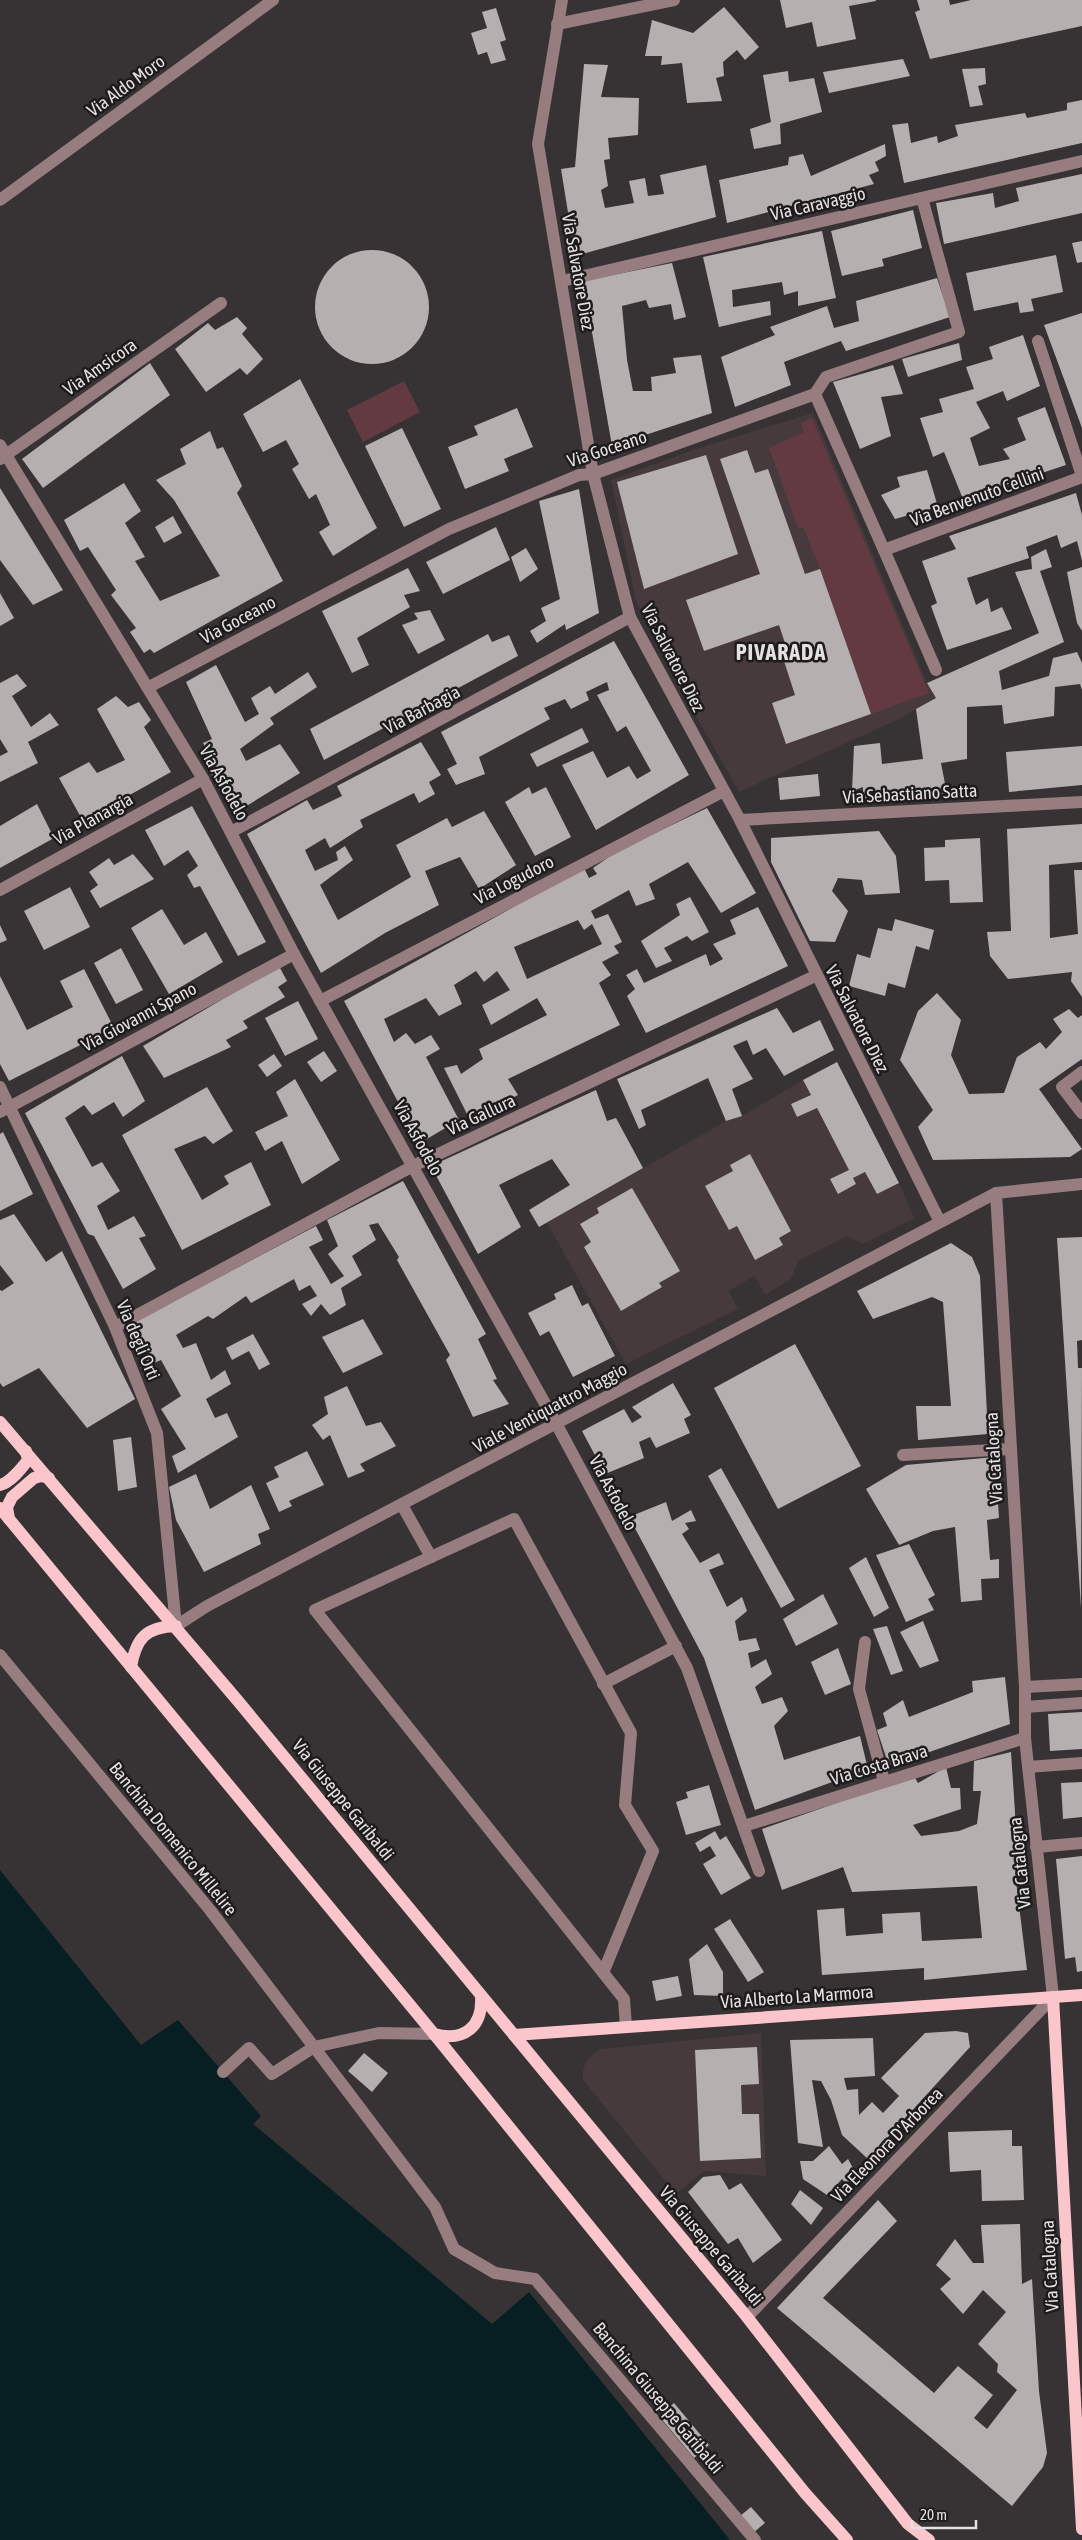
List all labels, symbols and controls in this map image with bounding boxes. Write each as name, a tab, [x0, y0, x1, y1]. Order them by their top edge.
street label: Via Aldo Moro	[83, 50, 169, 121]
street label: Via Caravaggio	[768, 182, 867, 225]
street label: Via Salvatore Diez	[558, 212, 599, 332]
street label: Via Amsicora	[59, 334, 140, 399]
street label: Via Goceano	[565, 426, 649, 471]
street label: Via Benvenuto Cellini	[907, 463, 1047, 530]
street label: Via Goceano	[197, 591, 279, 648]
street label: Via Salvatore Diez	[637, 600, 710, 716]
district label: PIVARADA	[736, 639, 826, 665]
street label: Via Barbagia	[380, 681, 463, 738]
street label: Via Asfodelo	[195, 742, 254, 824]
street label: Via Sebastiano Satta	[842, 779, 978, 808]
street label: Via Planargia	[49, 788, 136, 849]
street label: Via Logudoro	[471, 851, 557, 909]
street label: Via Salvatore Diez	[821, 961, 894, 1077]
street label: Via Giovanni Spano	[78, 977, 200, 1056]
street label: Via Gallura	[443, 1090, 518, 1140]
street label: Via Asfodelo	[389, 1097, 448, 1179]
street label: Via degli Orti	[112, 1297, 165, 1383]
street label: Viale Ventiquattro Maggio	[469, 1358, 630, 1457]
street label: Via Catalogna	[981, 1412, 1006, 1504]
street label: Via Asfodelo	[585, 1452, 642, 1534]
street label: Via Giuseppe Garibaldi	[288, 1735, 399, 1865]
street label: Via Costa Brava	[828, 1740, 930, 1789]
street label: Banchina Domenico Millelire	[105, 1758, 242, 1920]
street label: Via Catalogna	[1004, 1816, 1035, 1910]
street label: Via Alberto La Marmora	[720, 1981, 874, 2012]
street label: Via Eleonora D'Arborea	[826, 2083, 947, 2206]
street label: Via Giuseppe Garibaldi	[655, 2182, 768, 2310]
street label: Via Catalogna	[1037, 2220, 1062, 2312]
street label: Banchina Giuseppe Garibaldi	[589, 2318, 728, 2478]
scale bar	[912, 2498, 976, 2530]
text: 20 m	[920, 2506, 947, 2523]

